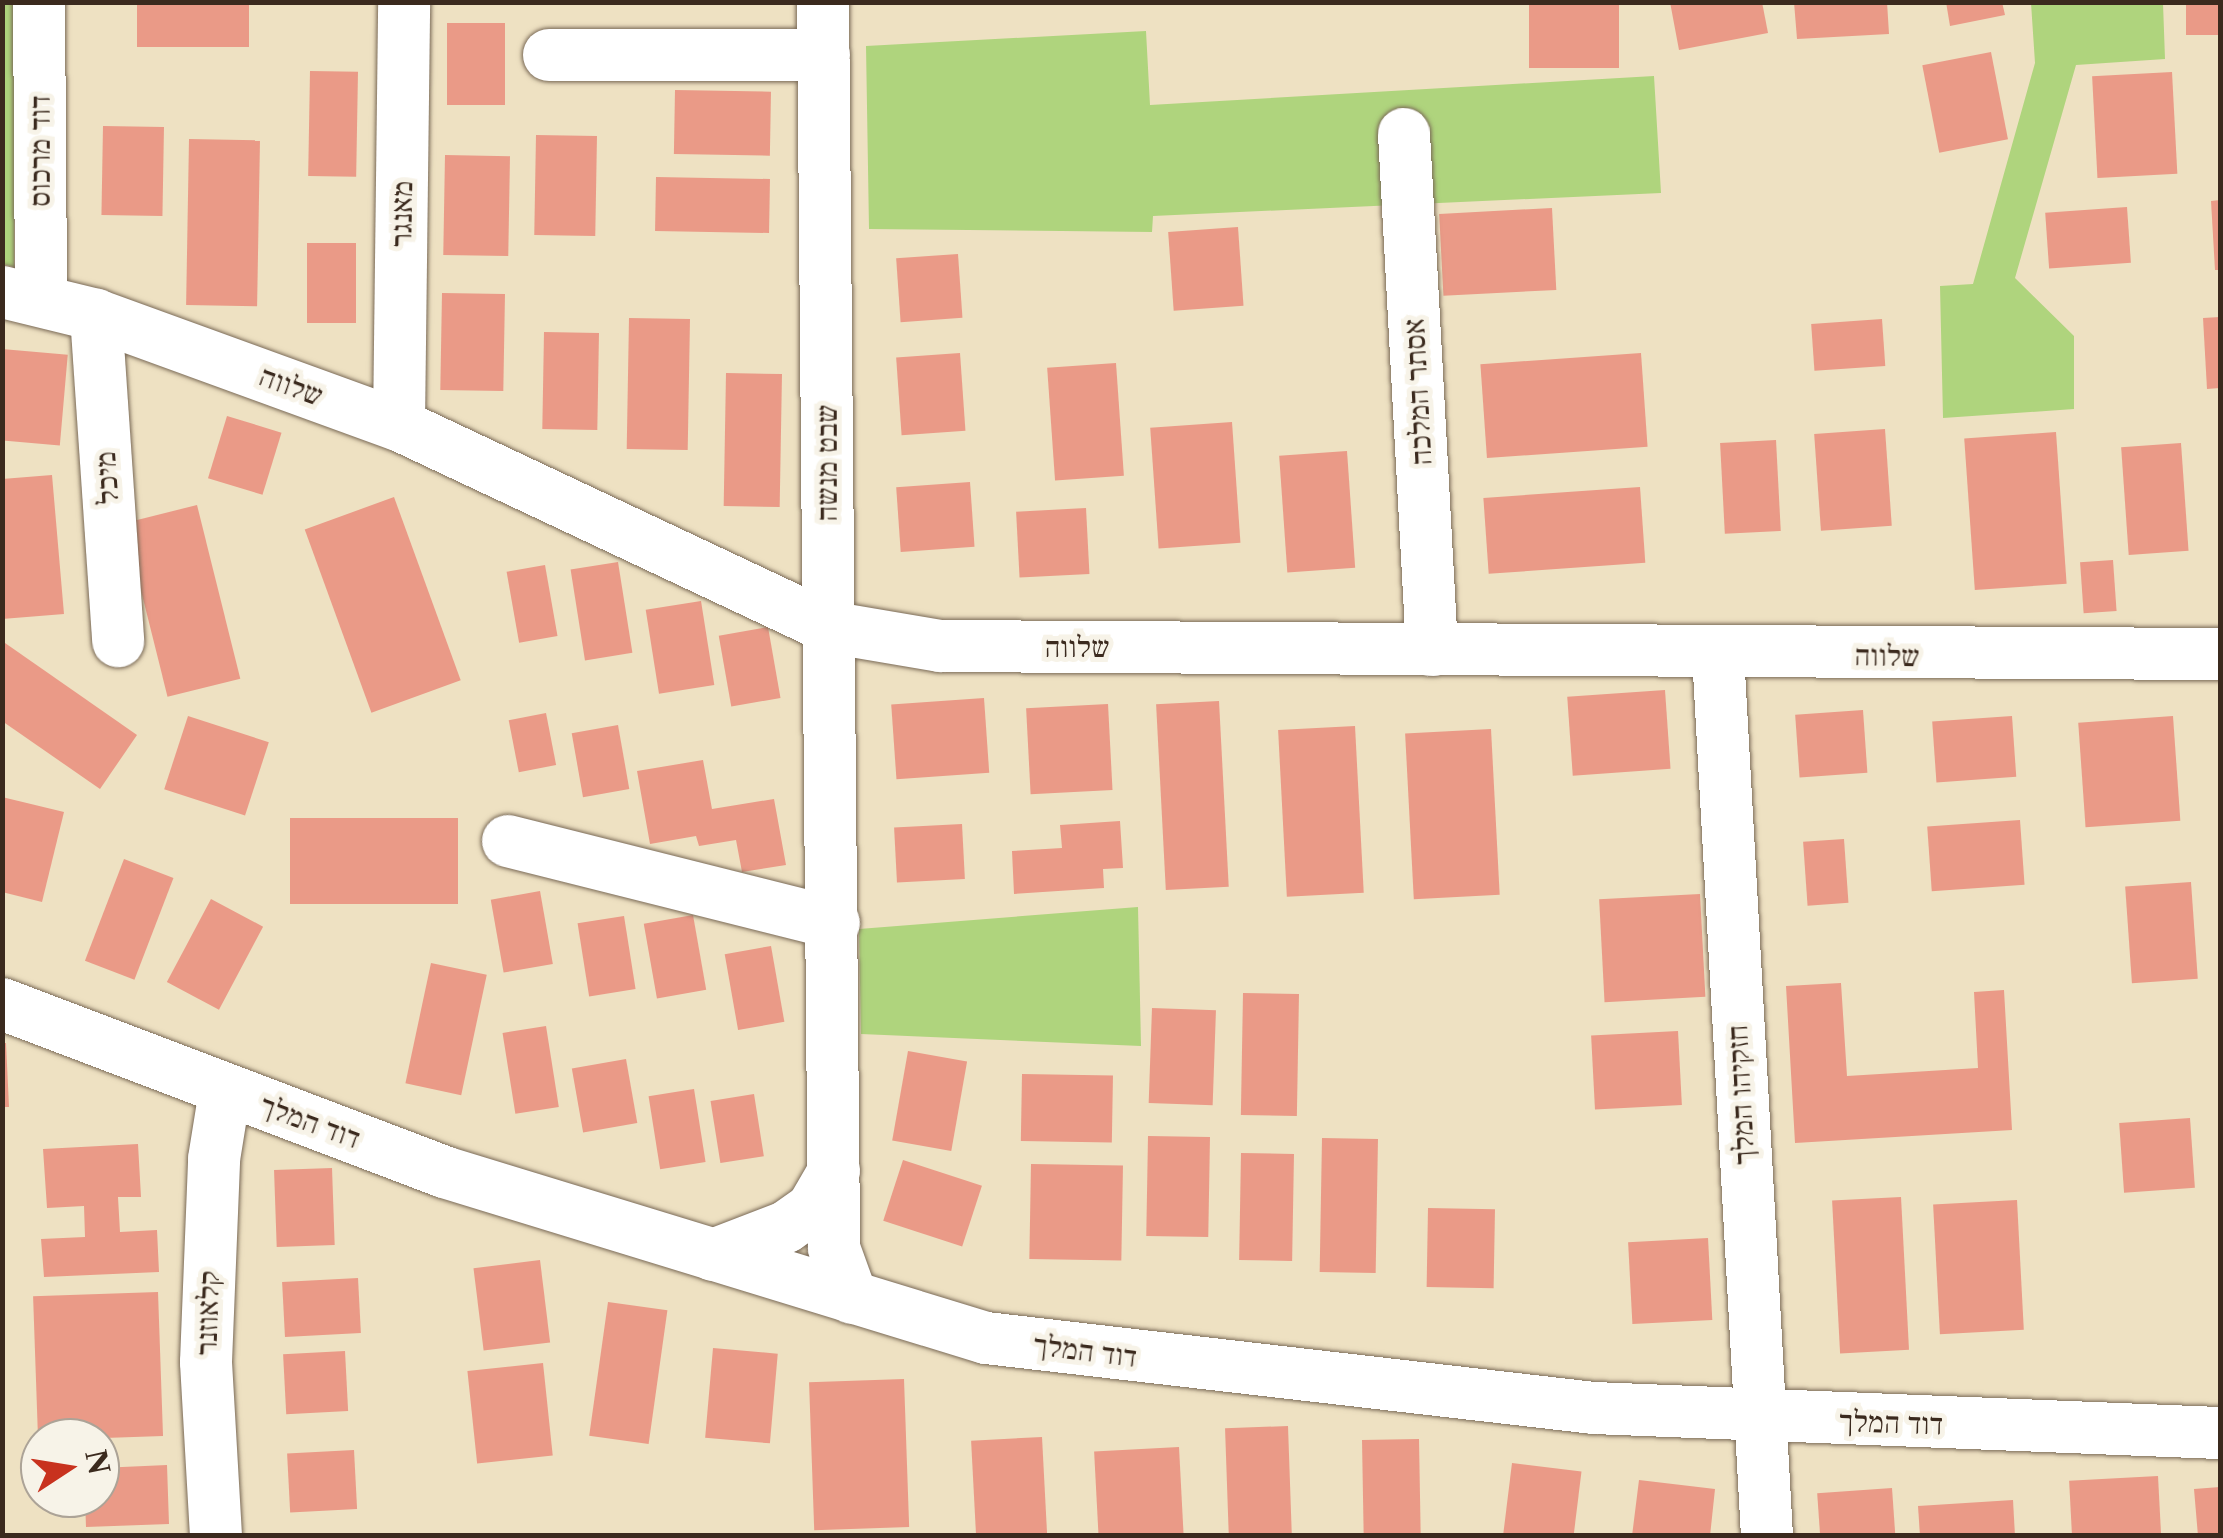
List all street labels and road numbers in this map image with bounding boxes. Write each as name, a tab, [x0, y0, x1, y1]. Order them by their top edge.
street label: דוד מרכוס	[22, 95, 58, 207]
street label: מאנגר	[383, 181, 421, 247]
street label: אסתר המלכה	[1396, 318, 1440, 466]
street label: שלווה	[254, 358, 328, 414]
street label: שבט מנשה	[809, 404, 845, 522]
street label: מיכל	[87, 450, 127, 506]
street label: שלווה	[1044, 629, 1110, 665]
street label: שלווה	[1854, 637, 1920, 675]
street label: חזקיהו המלך	[1719, 1024, 1763, 1166]
street label: דוד המלך	[255, 1087, 365, 1157]
street label: קלאוזנר	[189, 1270, 227, 1356]
street label: דוד המלך	[1031, 1327, 1139, 1375]
street label: דוד המלך	[1838, 1403, 1944, 1443]

